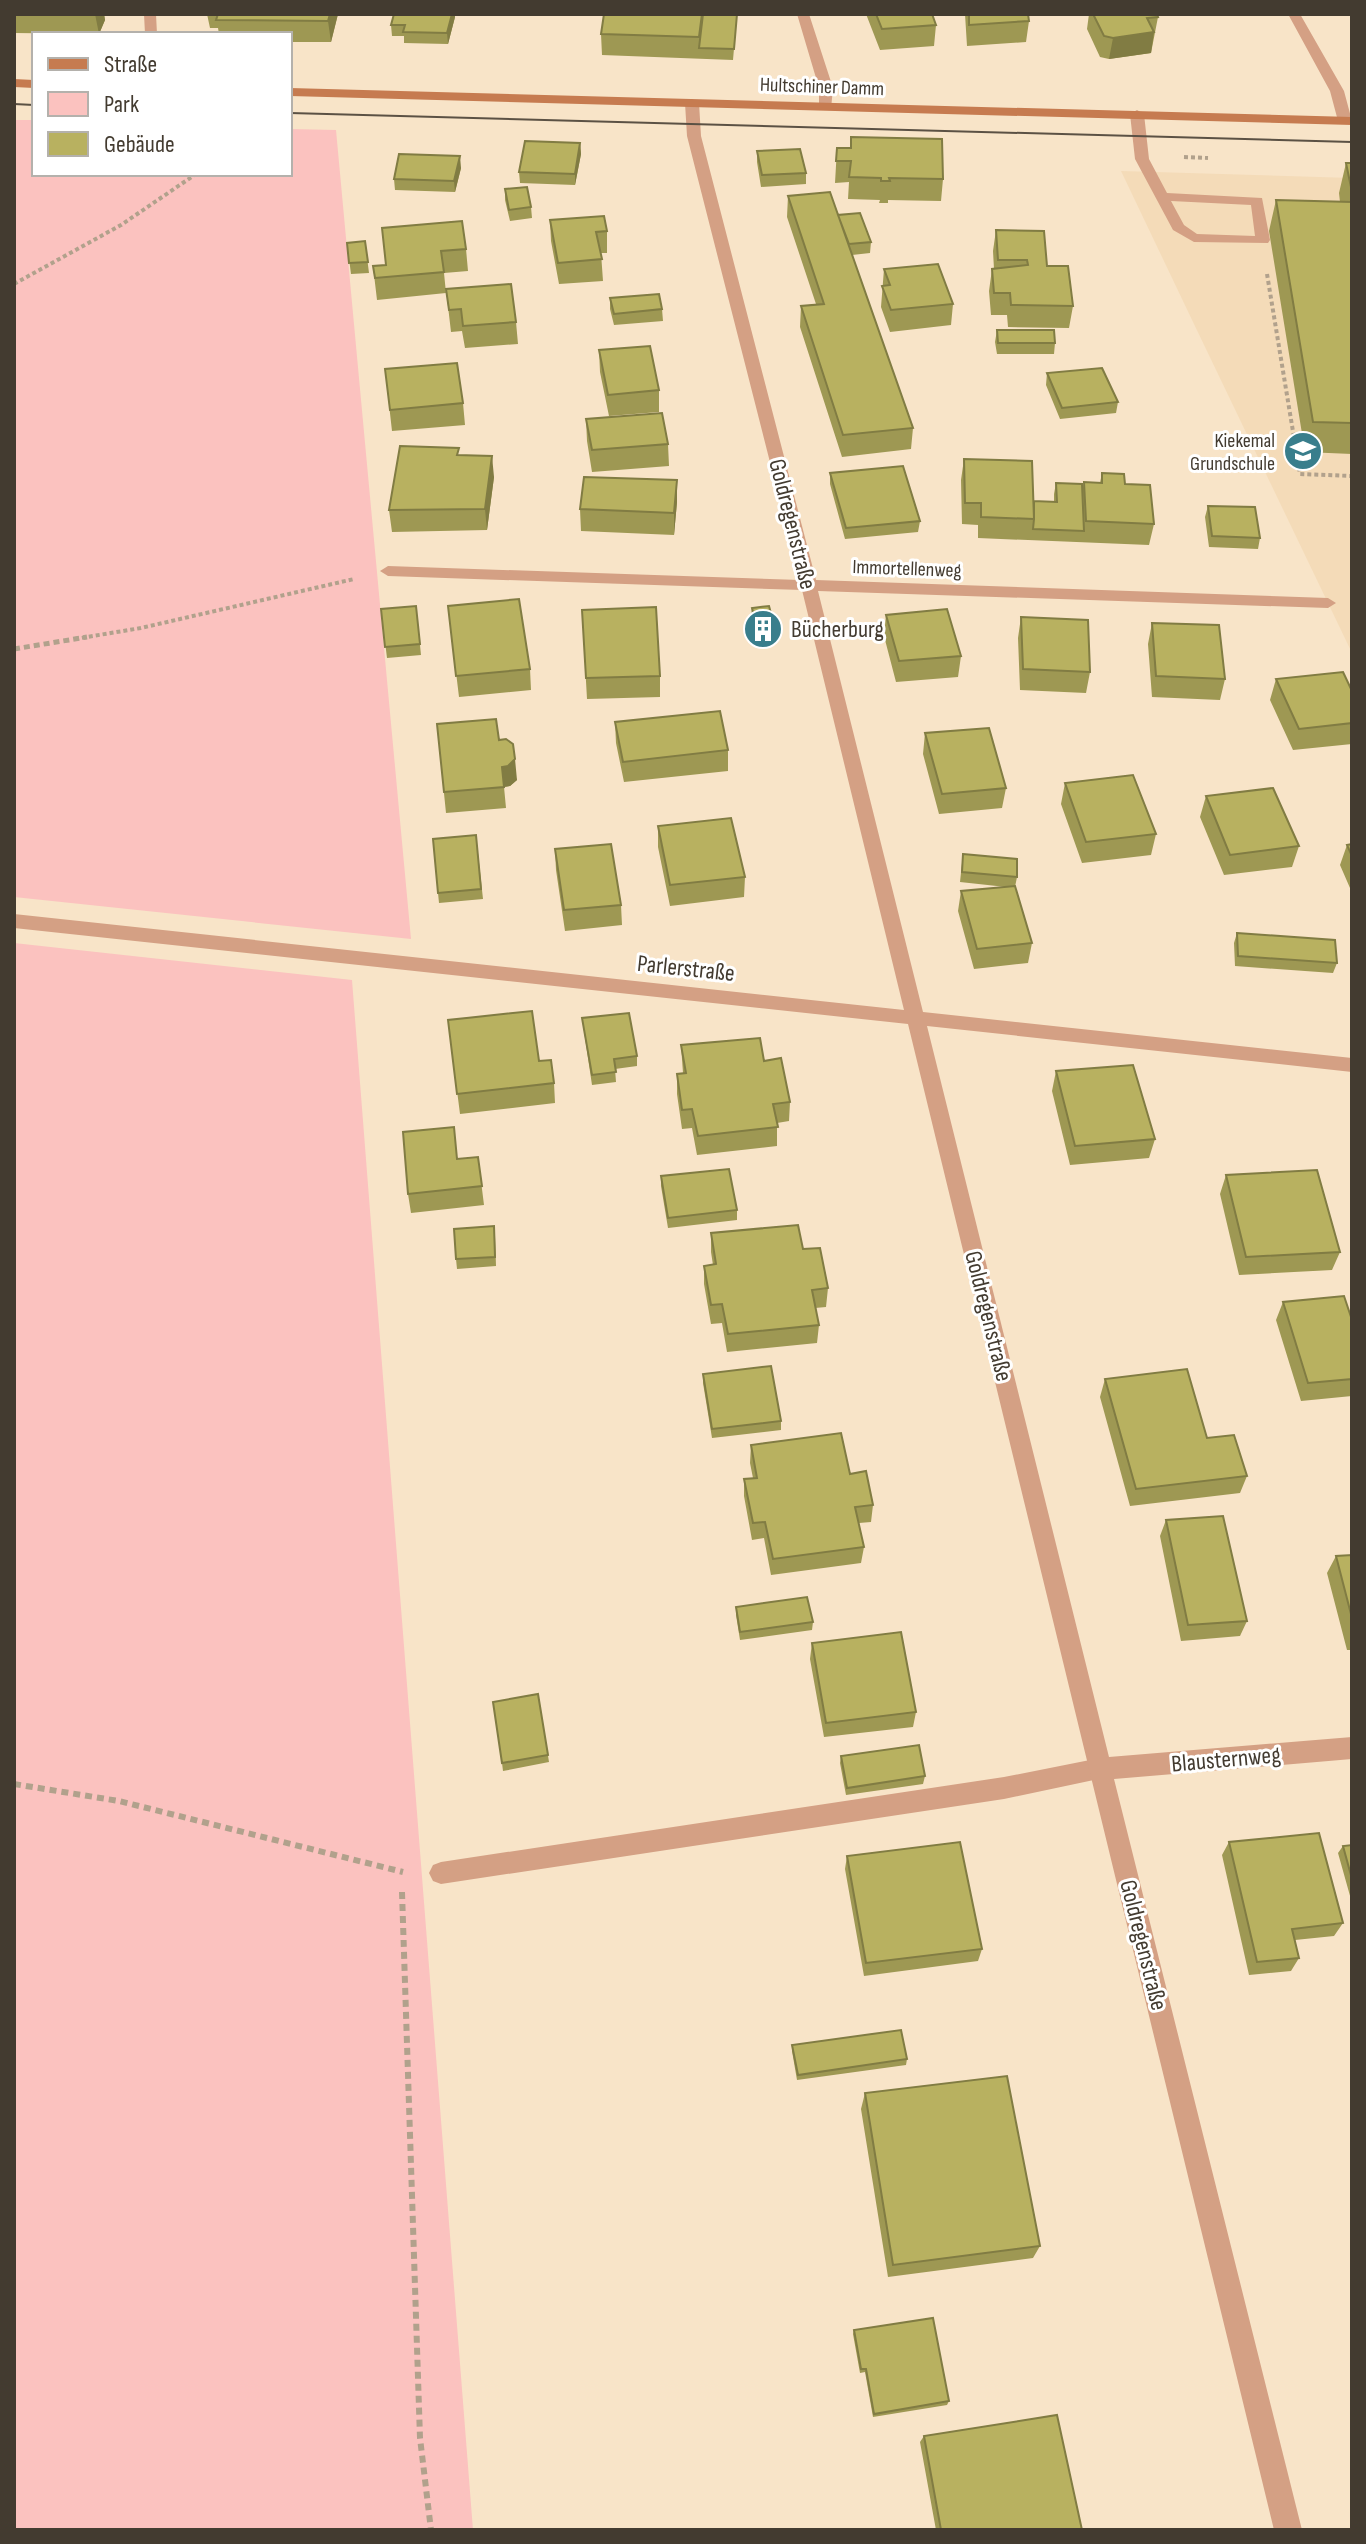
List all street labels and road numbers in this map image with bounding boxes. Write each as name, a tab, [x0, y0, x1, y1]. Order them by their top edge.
street label: Hultschiner Damm	[759, 73, 884, 101]
street label: Goldregenstraße	[762, 456, 823, 592]
street label: Immortellenweg	[852, 555, 962, 583]
street label: Parlerstraße	[636, 949, 736, 988]
street label: Goldregenstraße	[958, 1248, 1019, 1384]
street label: Blausternweg	[1170, 1740, 1282, 1779]
street label: Goldregenstraße	[1113, 1877, 1174, 2013]

